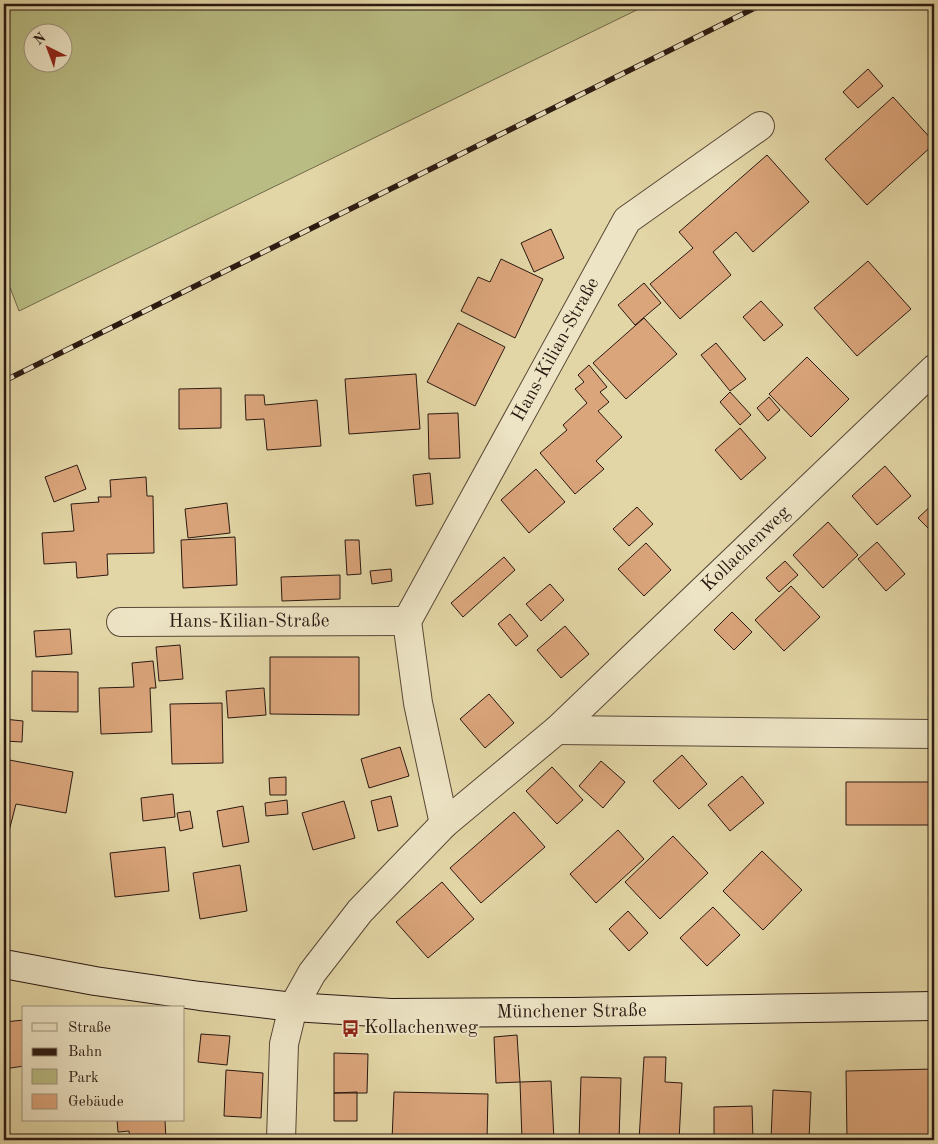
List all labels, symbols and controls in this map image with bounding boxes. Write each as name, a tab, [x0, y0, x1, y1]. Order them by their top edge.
north arrow	[22, 22, 72, 72]
text: N	[31, 30, 49, 48]
street label: Hans-Kilian-Straße	[509, 275, 603, 425]
street label: Kollachenweg	[698, 502, 794, 595]
street label: Hans-Kilian-Straße	[169, 612, 329, 631]
street label: Münchener Straße	[496, 1001, 647, 1022]
legend	[22, 1006, 185, 1122]
bus stop icon: Kollachenweg	[340, 1018, 360, 1038]
place label: Kollachenweg	[364, 1019, 479, 1038]
text: Straße	[68, 1021, 111, 1036]
text: Bahn	[68, 1045, 102, 1060]
text: Park	[68, 1071, 99, 1086]
text: Gebäude	[68, 1095, 124, 1110]

